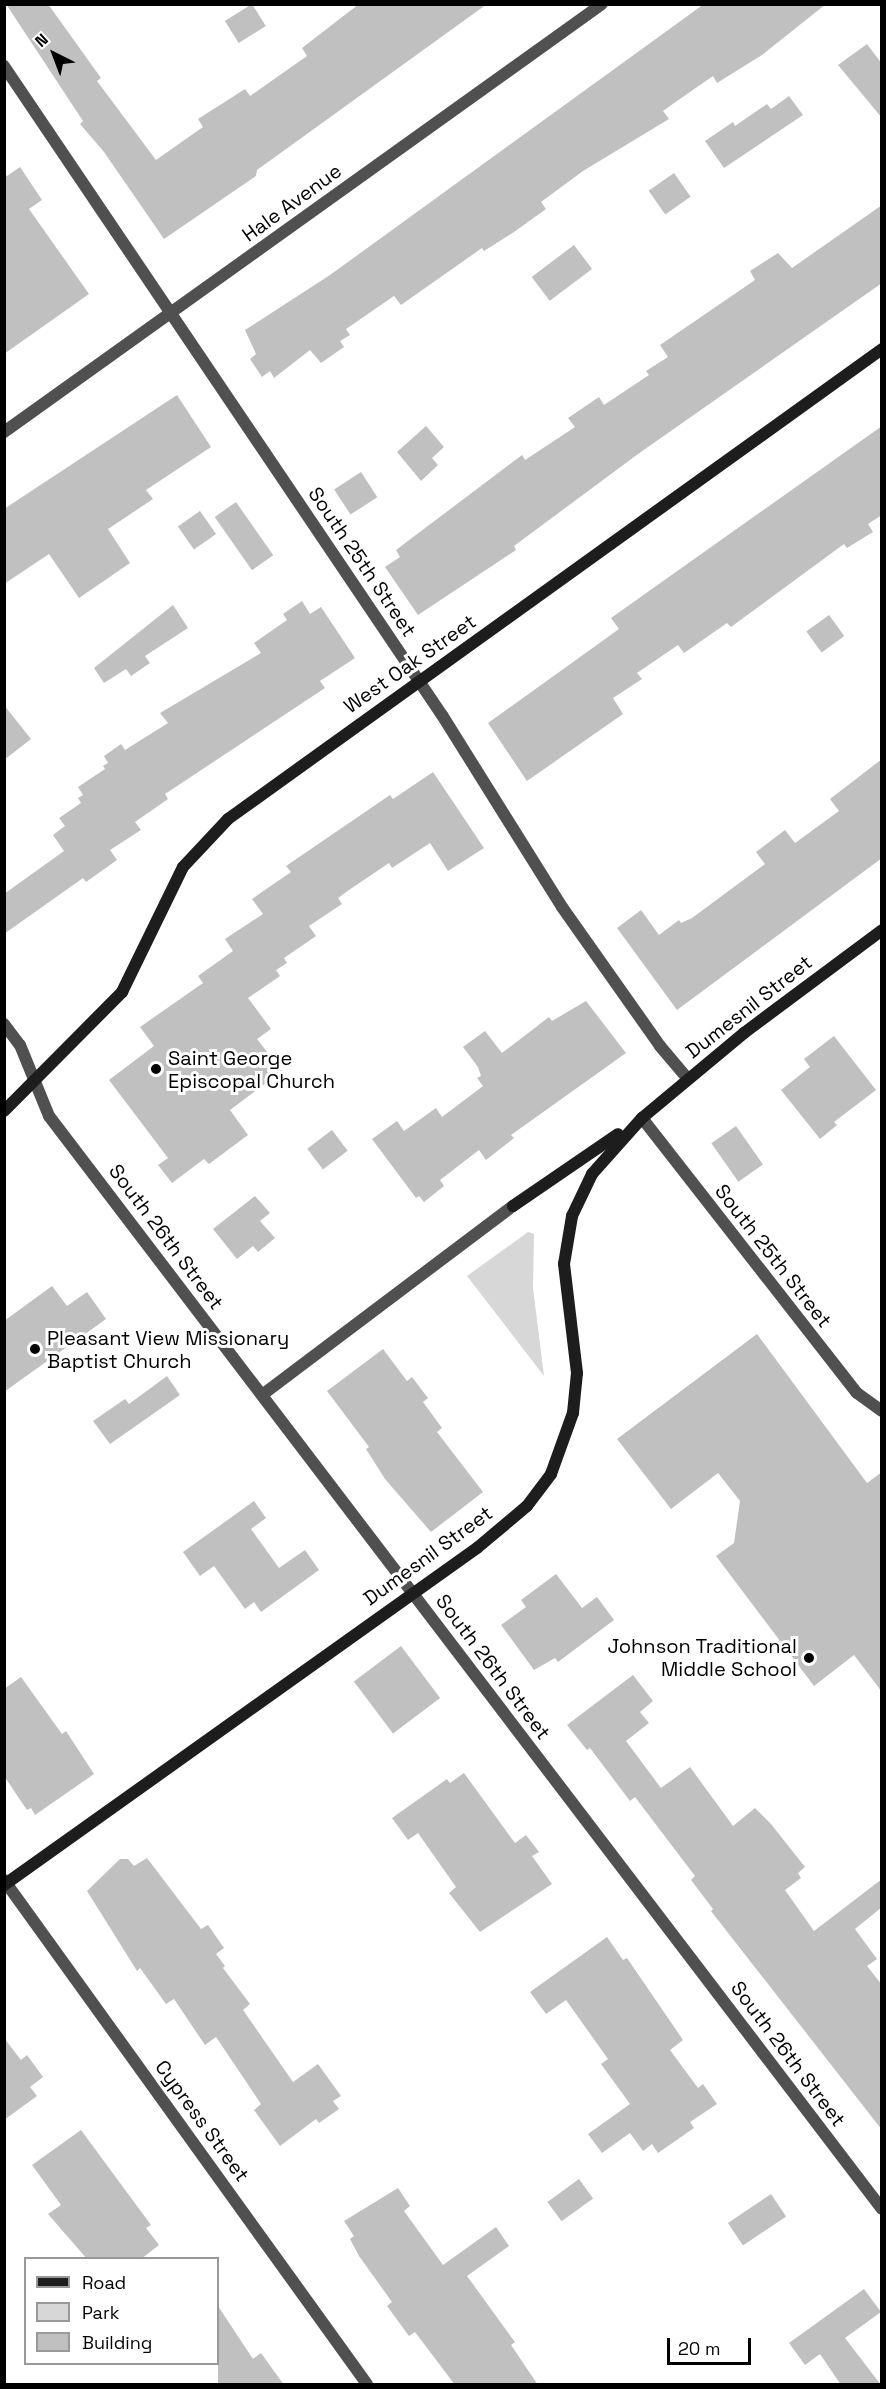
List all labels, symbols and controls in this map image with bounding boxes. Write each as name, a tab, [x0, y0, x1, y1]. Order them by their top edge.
north arrow	[24, 24, 84, 84]
text: N	[31, 29, 53, 52]
street label: Hale Avenue	[238, 159, 346, 247]
street label: South 25th Street	[303, 483, 421, 641]
street label: West Oak Street	[339, 610, 481, 718]
street label: Dumesnil Street	[681, 950, 817, 1064]
place label: Saint George Episcopal Church	[168, 1046, 335, 1093]
marker: Saint George Episcopal Church	[149, 1062, 163, 1076]
street label: South 26th Street	[104, 1160, 228, 1314]
street label: South 25th Street	[710, 1180, 836, 1332]
place label: Pleasant View Missionary Baptist Church	[47, 1326, 290, 1373]
marker: Pleasant View Missionary Baptist Church	[28, 1342, 42, 1356]
street label: Dumesnil Street	[359, 1501, 497, 1611]
street label: South 26th Street	[431, 1590, 555, 1744]
place label: Johnson Traditional Middle School	[607, 1634, 797, 1681]
marker: Johnson Traditional Middle School	[802, 1651, 816, 1665]
street label: South 26th Street	[726, 1977, 850, 2131]
street label: Cypress Street	[150, 2056, 254, 2186]
legend	[24, 2257, 219, 2365]
text: Road	[82, 2271, 126, 2294]
text: Park	[82, 2301, 119, 2324]
scale bar	[670, 2326, 754, 2364]
text: Building	[82, 2331, 152, 2354]
text: 20 m	[678, 2337, 721, 2360]

